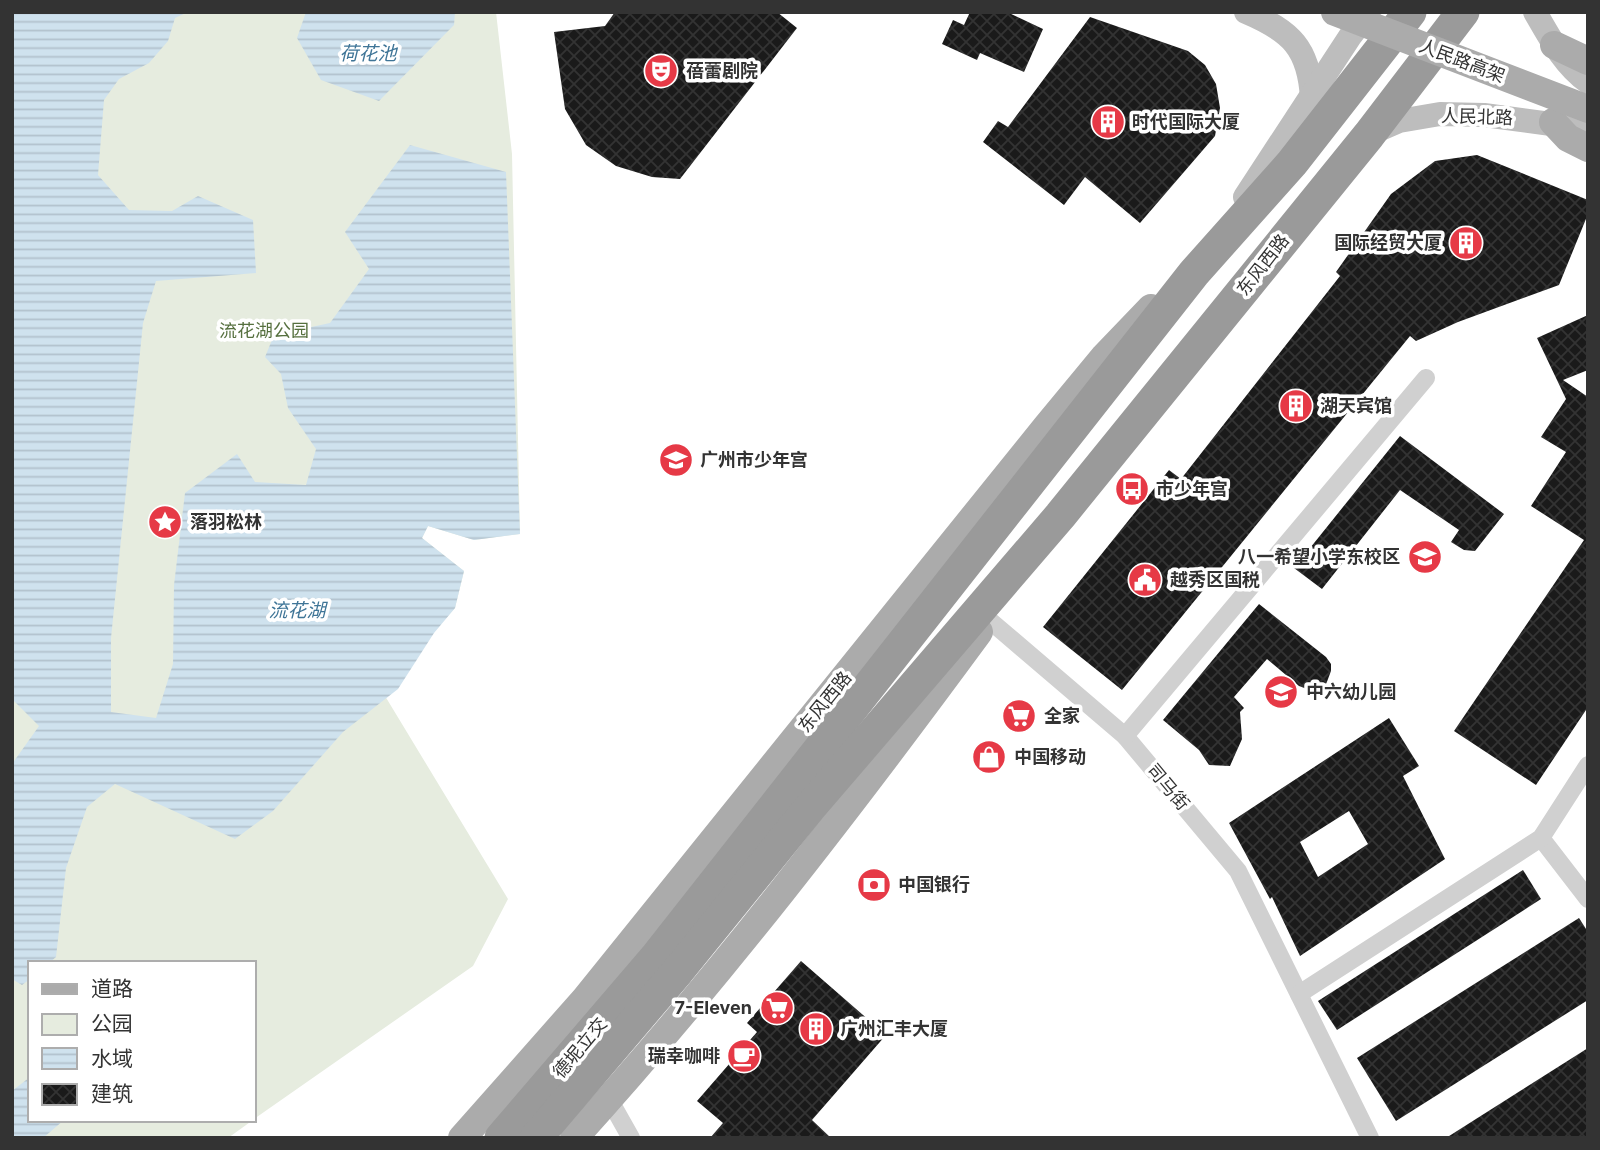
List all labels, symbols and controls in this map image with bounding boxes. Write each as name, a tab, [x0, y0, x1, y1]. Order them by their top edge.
street label: 人民路高架	[1416, 35, 1508, 86]
water label: 荷花池	[339, 42, 398, 65]
theatre icon: 蓓蕾剧院	[642, 52, 680, 90]
place label: 蓓蕾剧院	[686, 60, 758, 81]
building icon: 时代国际大厦	[1089, 103, 1127, 141]
street label: 人民北路	[1441, 105, 1513, 128]
place label: 时代国际大厦	[1132, 111, 1240, 132]
building icon: 国际经贸大厦	[1447, 224, 1485, 262]
street label: 东风西路	[1232, 230, 1293, 300]
place label: 国际经贸大厦	[1334, 232, 1442, 253]
park label: 流花湖公园	[219, 320, 309, 341]
building icon: 湖天宾馆	[1277, 387, 1315, 425]
place label: 湖天宾馆	[1320, 395, 1392, 416]
school or university icon: 广州市少年宫	[657, 441, 695, 479]
place label: 广州市少年宫	[700, 449, 808, 470]
bus stop icon: 市少年宫	[1113, 470, 1151, 508]
place label: 市少年宫	[1156, 478, 1228, 499]
place icon: 落羽松林	[146, 503, 184, 541]
place label: 落羽松林	[190, 511, 262, 532]
school or university icon: 八一希望小学东校区	[1406, 538, 1444, 576]
place label: 八一希望小学东校区	[1238, 546, 1400, 567]
public building icon: 越秀区国税	[1126, 561, 1164, 599]
place label: 越秀区国税	[1170, 569, 1260, 590]
water label: 流花湖	[268, 599, 328, 622]
street label: 东风西路	[794, 667, 855, 736]
school or university icon: 中六幼儿园	[1262, 673, 1300, 711]
place label: 中六幼儿园	[1306, 681, 1396, 702]
supermarket icon: 全家	[1000, 697, 1038, 735]
place label: 全家	[1044, 705, 1080, 726]
shop icon: 中国移动	[970, 738, 1008, 776]
place label: 中国移动	[1014, 746, 1086, 767]
street label: 司马街	[1143, 759, 1194, 814]
bank icon: 中国银行	[855, 866, 893, 904]
place label: 中国银行	[898, 874, 970, 895]
legend	[28, 961, 256, 1122]
text: 道路	[91, 976, 133, 1001]
supermarket icon: 7-Eleven	[758, 989, 796, 1027]
place label: 7-Eleven	[675, 997, 752, 1018]
building icon: 广州汇丰大厦	[797, 1010, 835, 1048]
text: 公园	[91, 1011, 133, 1036]
street label: 德坭立交	[548, 1013, 611, 1082]
place label: 广州汇丰大厦	[840, 1018, 948, 1039]
cafe icon: 瑞幸咖啡	[725, 1037, 763, 1075]
place label: 瑞幸咖啡	[648, 1045, 720, 1066]
text: 水域	[91, 1046, 133, 1071]
text: 建筑	[91, 1081, 133, 1106]

